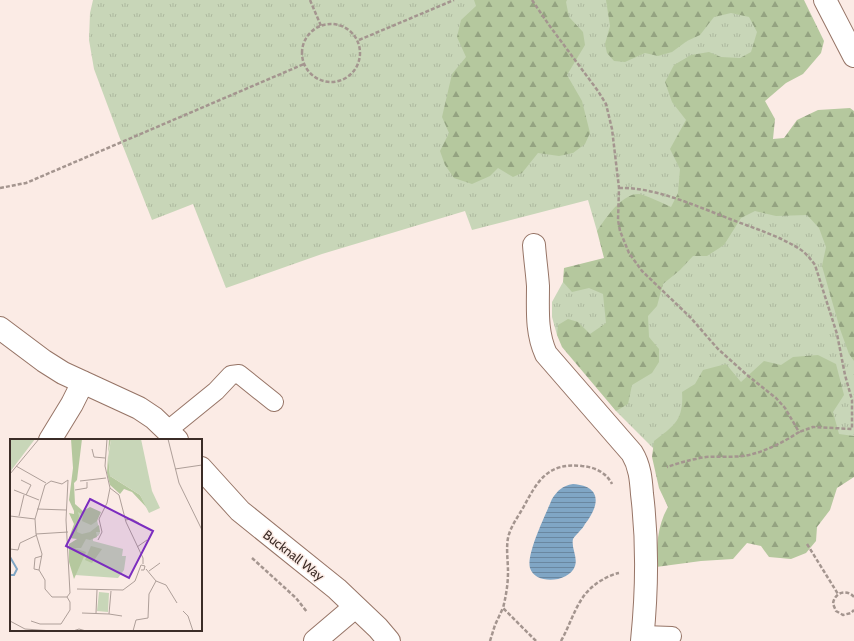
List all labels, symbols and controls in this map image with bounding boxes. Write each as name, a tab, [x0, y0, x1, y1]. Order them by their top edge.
inset map	[10, 439, 202, 631]
street label: Bucknall Way	[260, 526, 328, 584]

